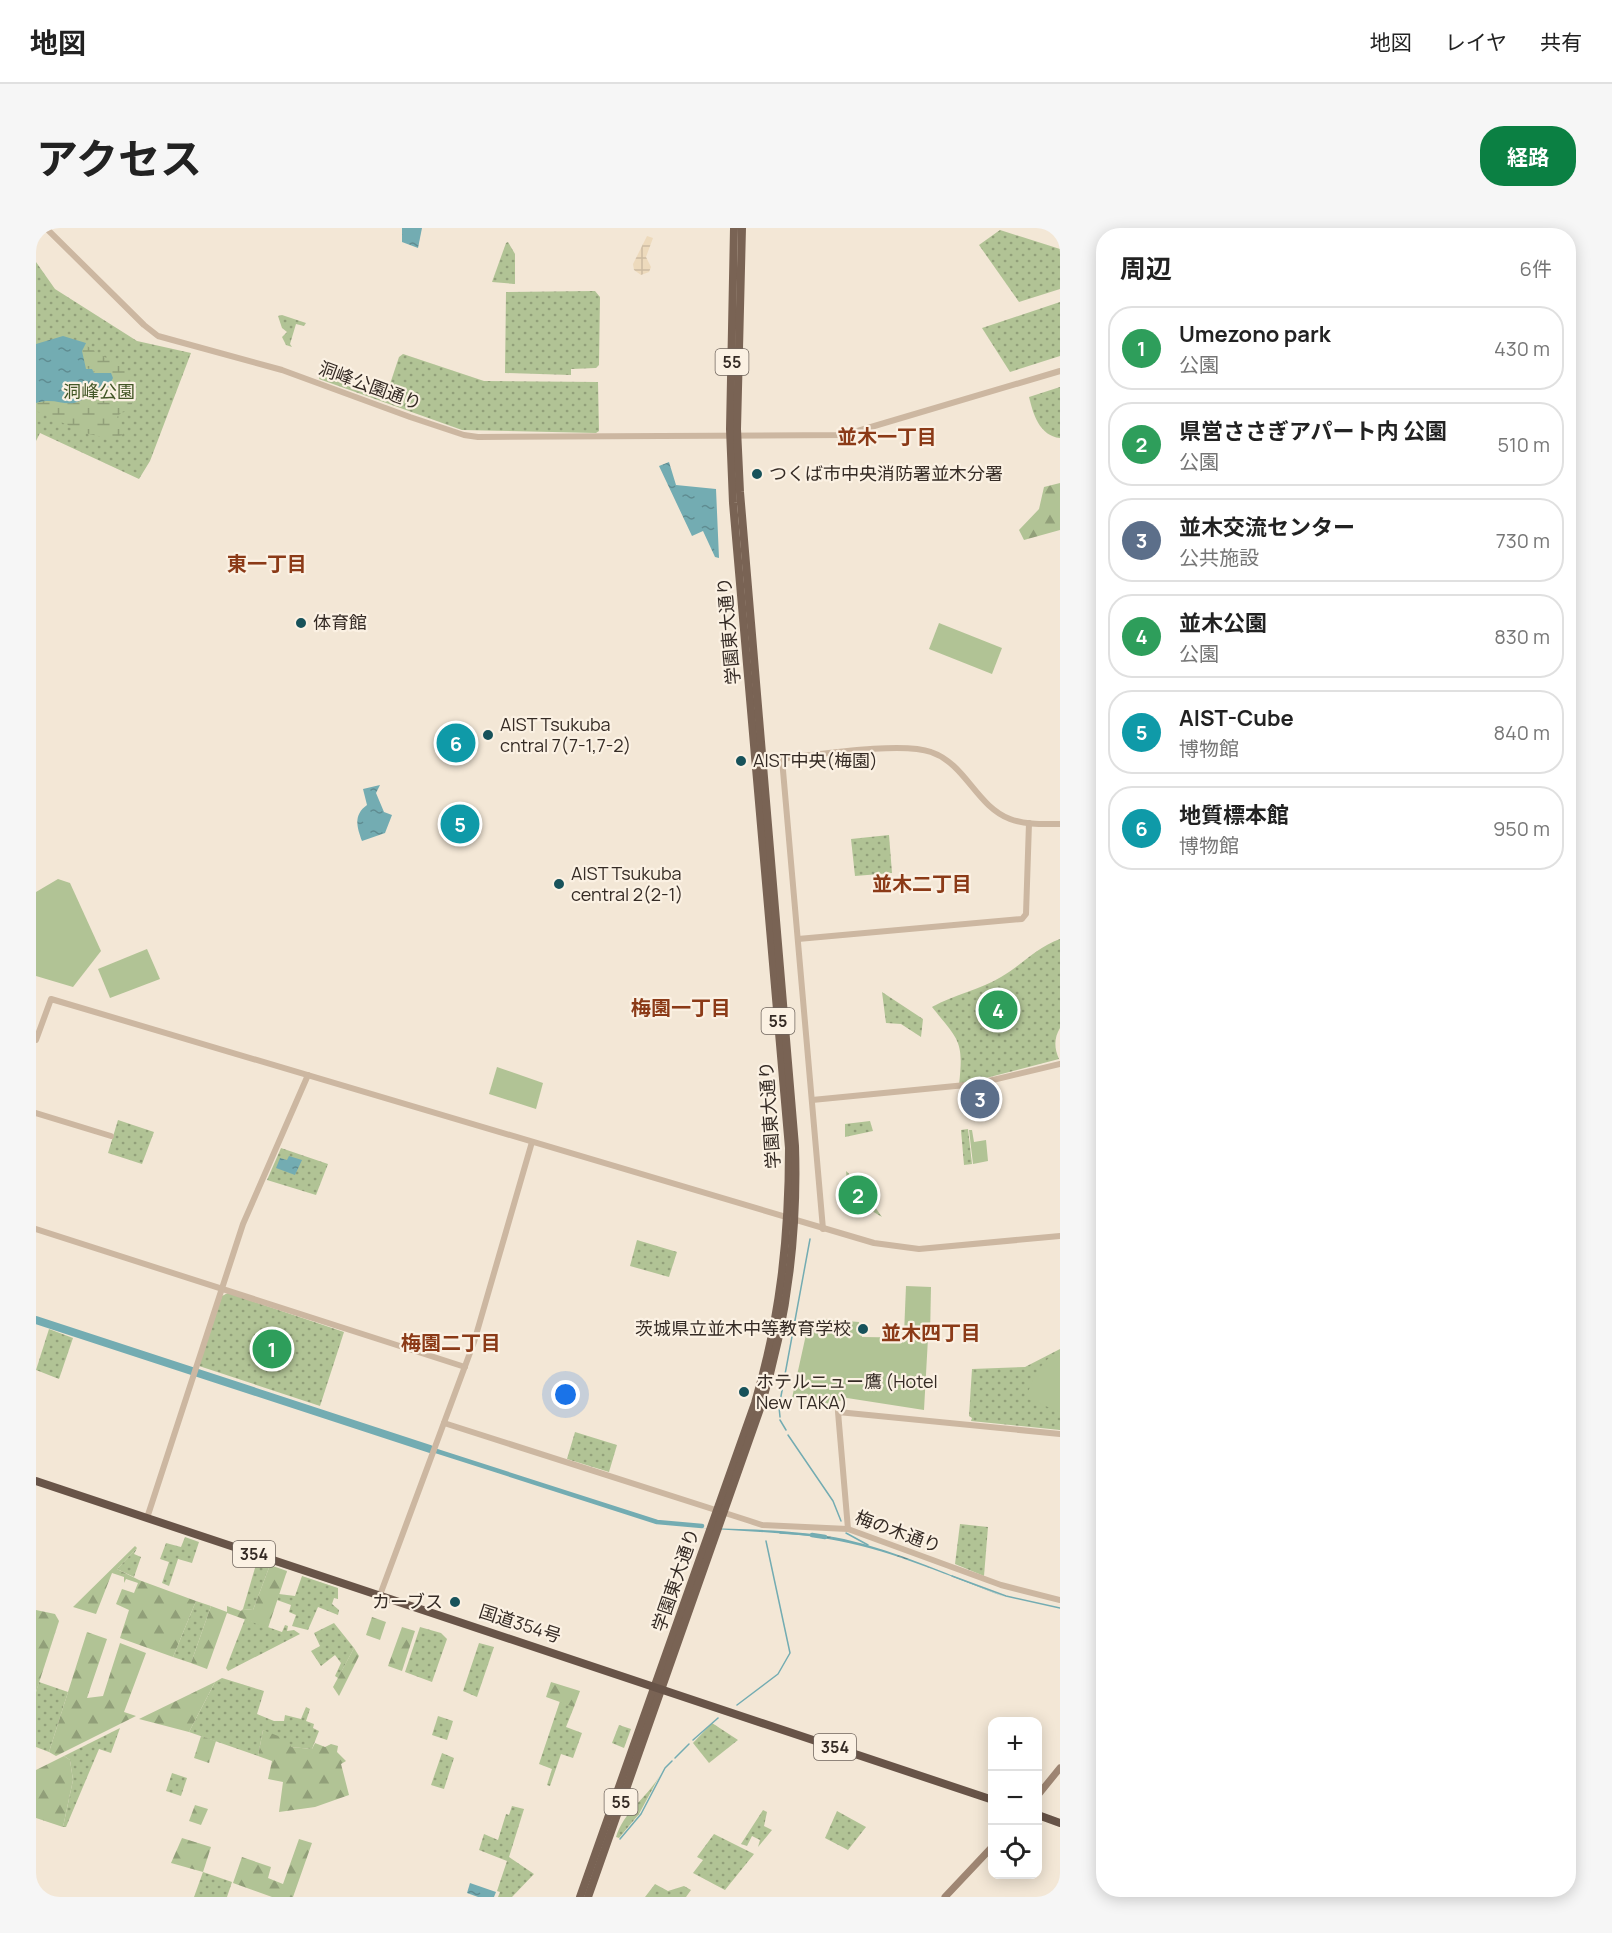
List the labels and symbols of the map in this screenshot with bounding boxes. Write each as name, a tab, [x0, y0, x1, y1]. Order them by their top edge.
road number: 55	[716, 349, 748, 375]
street label: 洞峰公園通り	[315, 355, 425, 415]
park label: 洞峰公園	[63, 379, 135, 403]
district label: 並木一丁目	[837, 423, 937, 450]
place label: つくば市中央消防署並木分署	[769, 461, 1003, 485]
marker: つくば市中央消防署並木分署	[750, 467, 764, 481]
district label: 東一丁目	[227, 550, 307, 577]
street label: 学園東大通り	[711, 576, 745, 686]
place label: 体育館	[313, 610, 367, 634]
marker: 体育館	[294, 616, 308, 630]
place label: AIST Tsukuba cntral 7(7-1,7-2)	[500, 712, 631, 757]
pin: 6	[436, 720, 476, 766]
marker: AIST Tsukuba cntral 7(7-1,7-2)	[481, 728, 495, 742]
place label: AIST中央(梅園)	[753, 748, 878, 772]
marker: AIST中央(梅園)	[734, 754, 748, 768]
pin: 5	[440, 802, 480, 846]
place label: AIST Tsukuba central 2(2-1)	[571, 861, 683, 906]
district label: 並木二丁目	[872, 870, 972, 897]
marker: AIST Tsukuba central 2(2-1)	[552, 877, 566, 891]
pin: 4	[978, 988, 1018, 1032]
district label: 梅園一丁目	[631, 994, 731, 1021]
road number: 55	[762, 1008, 794, 1034]
street label: 学園東大通り	[753, 1060, 785, 1170]
pin: 3	[960, 1076, 1000, 1122]
pin: 2	[838, 1172, 878, 1218]
place label: 茨城県立並木中等教育学校	[635, 1316, 851, 1340]
district label: 並木四丁目	[881, 1319, 981, 1346]
marker: 茨城県立並木中等教育学校	[856, 1322, 870, 1336]
pin: 1	[252, 1326, 292, 1372]
district label: 梅園二丁目	[401, 1329, 501, 1356]
place label: ホテルニュー鷹 (Hotel New TAKA)	[756, 1369, 938, 1414]
your location	[551, 1380, 580, 1409]
marker: ホテルニュー鷹 (Hotel New TAKA)	[737, 1385, 751, 1399]
street label: 梅の木通り	[852, 1504, 945, 1558]
street label: 学園東大通り	[646, 1525, 704, 1635]
road number: 354	[233, 1541, 275, 1567]
place label: カーブス	[372, 1589, 443, 1613]
marker: カーブス	[448, 1595, 462, 1609]
street label: 国道354号	[476, 1599, 564, 1648]
road number: 354	[814, 1734, 856, 1760]
road number: 55	[604, 1789, 638, 1815]

